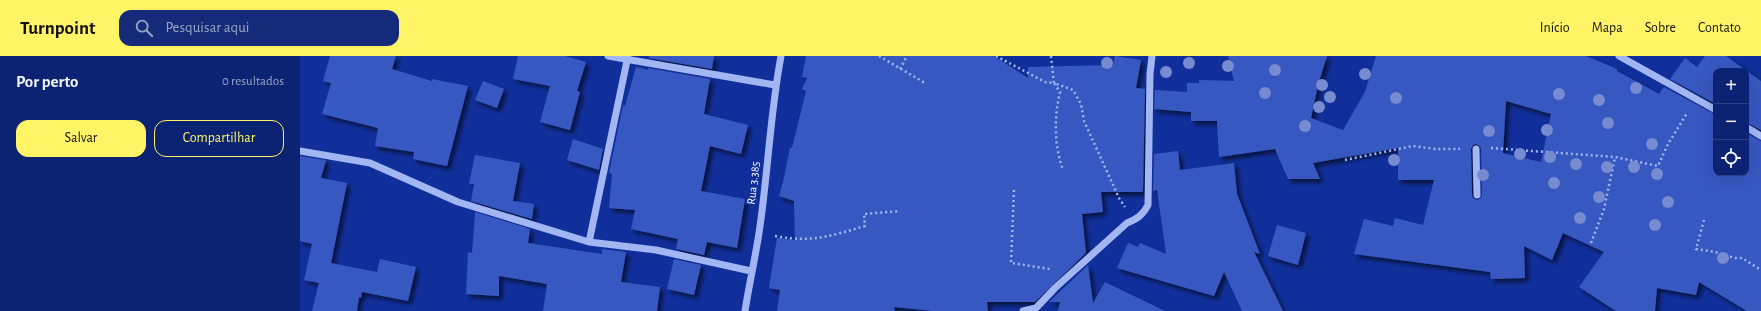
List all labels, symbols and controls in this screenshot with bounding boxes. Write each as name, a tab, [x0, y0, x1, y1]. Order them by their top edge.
search box	[119, 10, 399, 46]
icon: search	[133, 17, 155, 39]
text: Turnpoint	[20, 19, 95, 38]
text: Pesquisar aqui	[165, 20, 249, 35]
text: Início	[1540, 21, 1570, 35]
text: Mapa	[1592, 21, 1623, 35]
text: Sobre	[1645, 21, 1676, 35]
text: Contato	[1698, 21, 1741, 35]
map controls	[1713, 68, 1749, 176]
button: +	[1713, 68, 1749, 104]
text: Por perto	[16, 73, 79, 90]
text: 0 resultados	[222, 75, 284, 88]
button: −	[1713, 104, 1749, 140]
button: Salvar	[16, 120, 146, 157]
button: Compartilhar	[154, 120, 284, 157]
button: locate	[1713, 140, 1749, 176]
street label: Rua 3.385	[745, 161, 761, 205]

